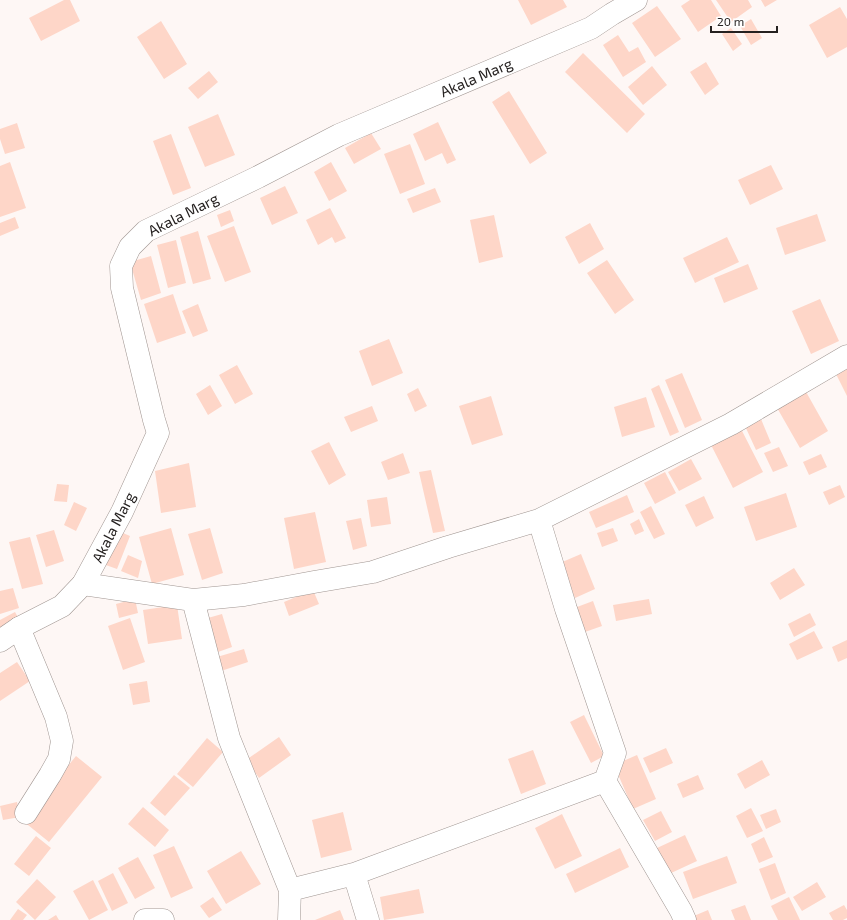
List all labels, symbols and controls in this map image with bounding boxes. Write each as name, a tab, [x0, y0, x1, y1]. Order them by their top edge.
scale bar	[711, 8, 777, 34]
text: 20 m	[717, 14, 744, 28]
street label: Akala Marg	[437, 53, 516, 100]
street label: Akala Marg	[145, 188, 222, 239]
street label: Akala Marg	[88, 488, 139, 565]

